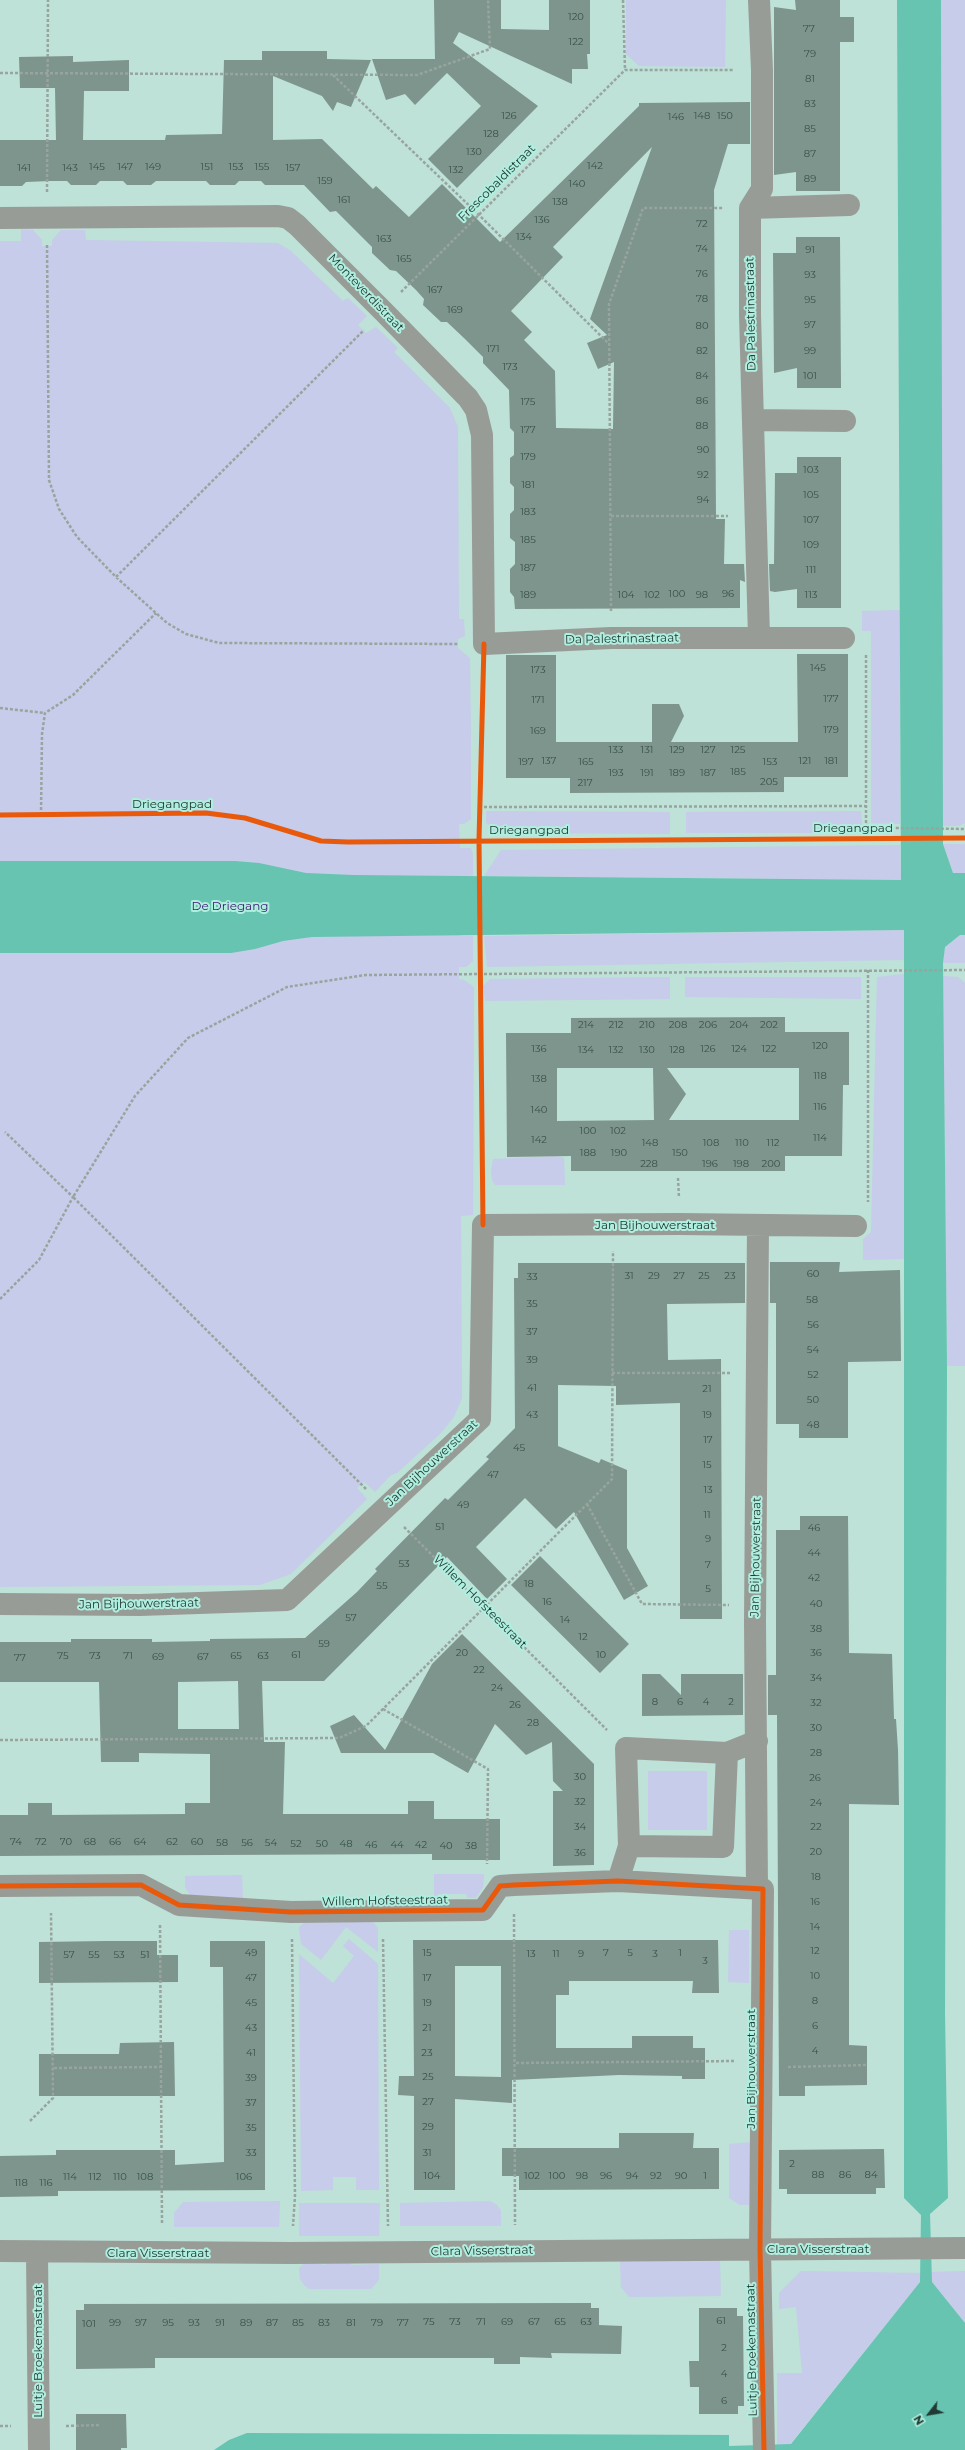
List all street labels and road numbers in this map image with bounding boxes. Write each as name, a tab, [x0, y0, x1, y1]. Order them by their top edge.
street label: Frescobaldistraat	[455, 141, 539, 225]
street label: Monteverdistraat	[325, 251, 407, 335]
street label: Da Palestrinastraat	[743, 257, 759, 371]
street label: Da Palestrinastraat	[565, 631, 679, 647]
street label: Driegangpad	[132, 797, 212, 811]
street label: Driegangpad	[813, 821, 893, 835]
street label: Driegangpad	[489, 823, 569, 837]
street label: Jan Bijhouwerstraat	[595, 1218, 715, 1232]
street label: Jan Bijhouwerstraat	[383, 1417, 481, 1509]
street label: Jan Bijhouwerstraat	[748, 1497, 764, 1617]
street label: Willem Hofsteestraat	[430, 1552, 530, 1652]
street label: Jan Bijhouwerstraat	[79, 1596, 199, 1612]
street label: Willem Hofsteestraat	[322, 1893, 448, 1909]
street label: Jan Bijhouwerstraat	[744, 2009, 758, 2129]
street label: Clara Visserstraat	[767, 2242, 869, 2256]
street label: Clara Visserstraat	[431, 2243, 533, 2259]
street label: Clara Visserstraat	[107, 2246, 209, 2260]
street label: Luitje Broekemastraat	[744, 2283, 760, 2417]
street label: Luitje Broekemastraat	[31, 2284, 45, 2418]

